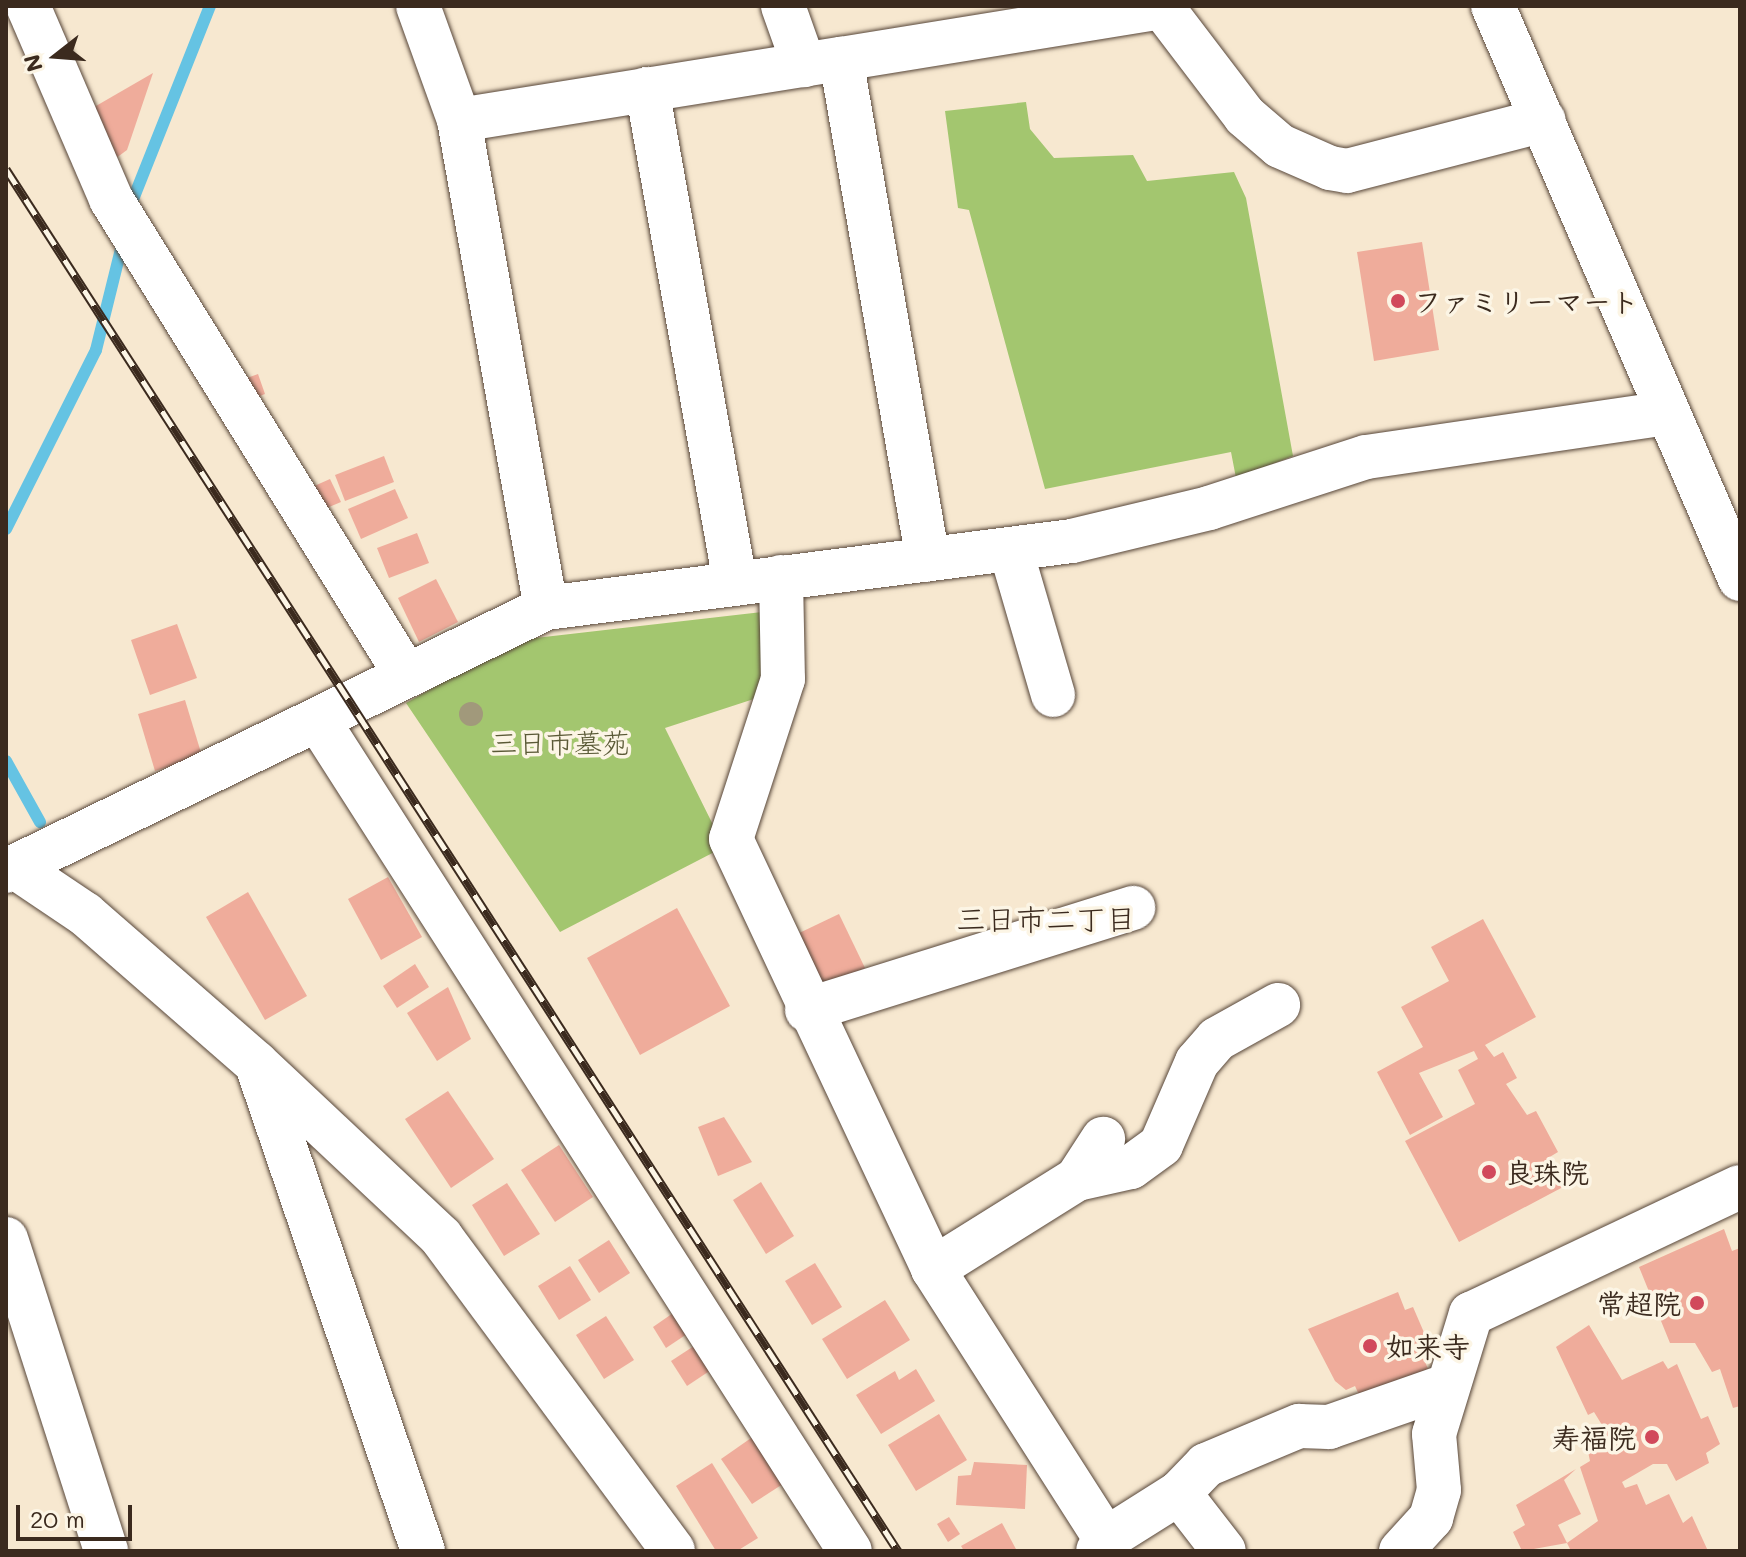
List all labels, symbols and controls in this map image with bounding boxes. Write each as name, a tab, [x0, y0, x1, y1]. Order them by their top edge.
north arrow	[16, 16, 96, 96]
text: N	[16, 51, 49, 75]
place label: ファミリーマート	[1414, 284, 1638, 318]
marker: ファミリーマート	[1389, 292, 1407, 310]
park label: 三日市墓苑	[490, 725, 630, 759]
district label: 三日市二丁目	[956, 900, 1136, 936]
place label: 良珠院	[1505, 1155, 1589, 1189]
marker: 良珠院	[1480, 1163, 1498, 1181]
place label: 常超院	[1597, 1286, 1681, 1320]
marker: 常超院	[1688, 1294, 1706, 1312]
place label: 如来寺	[1386, 1329, 1470, 1363]
marker: 如来寺	[1361, 1337, 1379, 1355]
place label: 寿福院	[1552, 1420, 1636, 1454]
marker: 寿福院	[1643, 1428, 1661, 1446]
scale bar	[20, 1489, 136, 1539]
text: 20 m	[30, 1503, 85, 1534]

